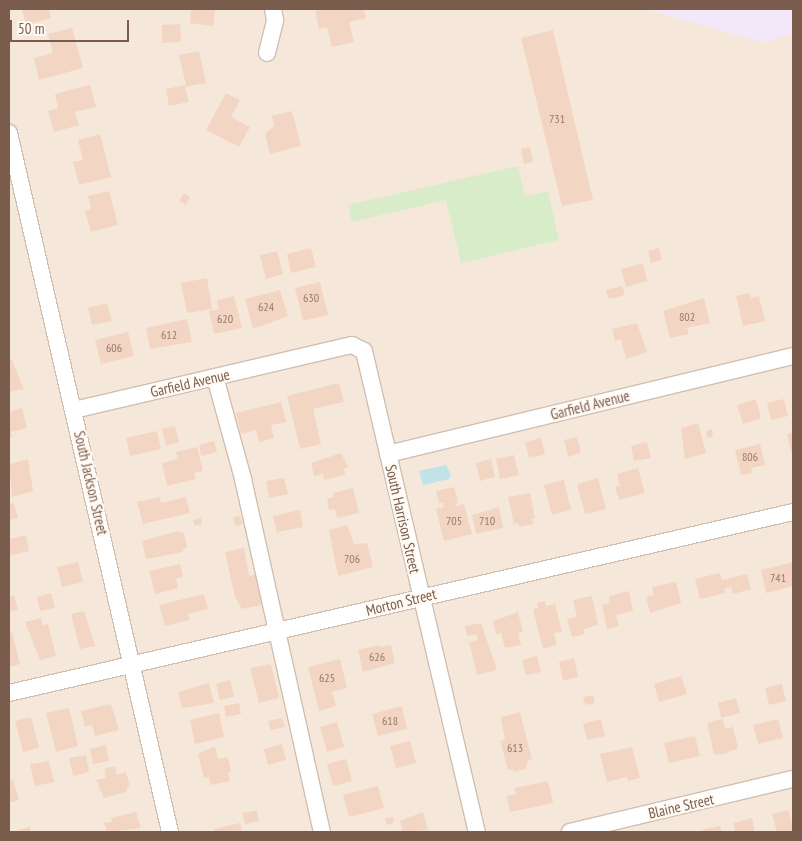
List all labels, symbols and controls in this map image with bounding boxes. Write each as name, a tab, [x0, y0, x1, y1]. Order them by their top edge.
scale bar	[12, 10, 131, 42]
text: 50 m	[18, 19, 44, 38]
house number: 731	[549, 112, 565, 126]
house number: 630	[303, 291, 319, 305]
house number: 624	[258, 300, 274, 314]
house number: 802	[679, 310, 695, 324]
house number: 620	[217, 312, 233, 326]
house number: 612	[161, 328, 177, 342]
house number: 606	[106, 341, 122, 355]
street label: Garfield Avenue	[148, 365, 232, 401]
street label: Garfield Avenue	[548, 386, 632, 424]
street label: South Jackson Street	[70, 429, 112, 537]
house number: 806	[742, 450, 758, 464]
street label: South Harrison Street	[382, 463, 424, 575]
house number: 705	[446, 514, 462, 528]
house number: 710	[479, 514, 495, 528]
house number: 706	[344, 552, 360, 566]
house number: 741	[770, 571, 786, 585]
street label: Morton Street	[364, 585, 438, 619]
house number: 626	[369, 650, 385, 664]
house number: 625	[319, 671, 335, 685]
house number: 618	[382, 714, 398, 728]
house number: 613	[507, 741, 523, 755]
street label: Blaine Street	[646, 790, 716, 822]

